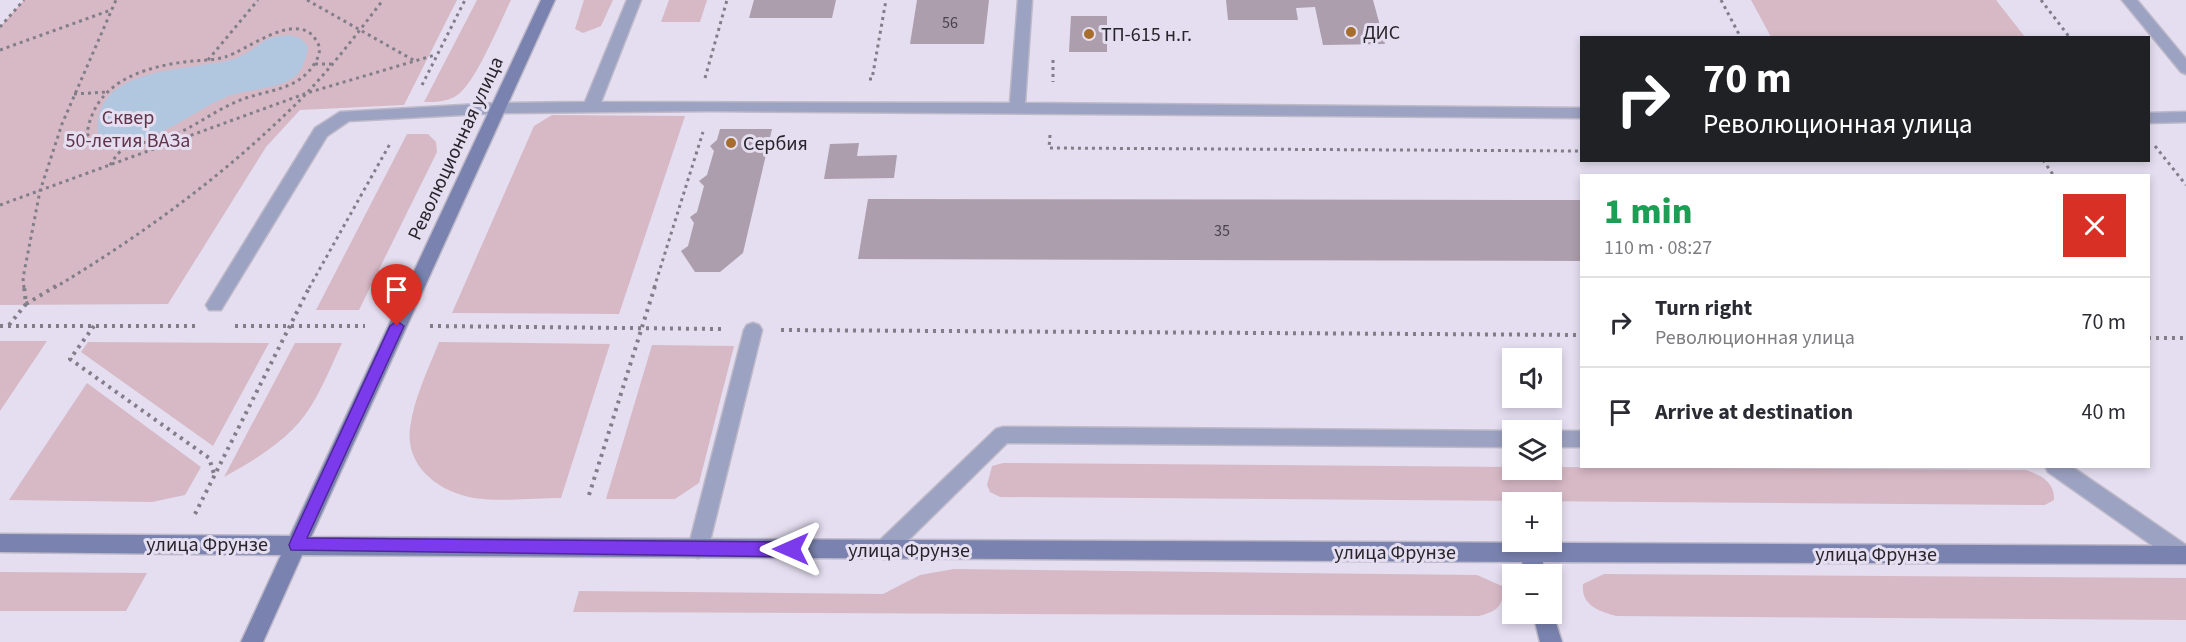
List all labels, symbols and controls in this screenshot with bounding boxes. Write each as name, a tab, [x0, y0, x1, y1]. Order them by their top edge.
house number: 56	[942, 12, 958, 34]
place label: ДИС	[1363, 19, 1400, 47]
place label: ТП-615 н.г.	[1101, 21, 1192, 49]
marker: ДИС	[1344, 25, 1358, 39]
marker: ТП-615 н.г.	[1082, 27, 1096, 41]
text: 70 m	[1703, 49, 1792, 109]
street label: Революционная улица	[401, 52, 511, 245]
icon: right	[1604, 60, 1682, 138]
park label: Сквер 50-летия ВАЗа	[66, 104, 190, 155]
text: Революционная улица	[1703, 105, 1973, 144]
place label: Сербия	[743, 130, 808, 158]
marker: Сербия	[724, 136, 738, 150]
text: 1 min	[1604, 186, 1692, 237]
button: close	[2063, 194, 2126, 257]
house number: 35	[1214, 220, 1230, 242]
text: 110 m · 08:27	[1604, 234, 1712, 262]
pin	[371, 264, 422, 326]
icon: arrive	[380, 273, 413, 306]
text: Turn right	[1655, 292, 1752, 324]
icon: right	[1604, 306, 1637, 339]
text: 70 m	[2081, 306, 2126, 338]
text: Революционная улица	[1655, 324, 1855, 352]
map controls	[1502, 348, 1562, 624]
button: sound	[1502, 348, 1562, 408]
icon: arrive	[1604, 396, 1637, 429]
text: Arrive at destination	[1655, 396, 1853, 428]
text: 40 m	[2081, 396, 2126, 428]
button: layers	[1502, 420, 1562, 480]
button: +	[1502, 492, 1562, 552]
position arrow	[759, 517, 823, 581]
street label: улица Фрунзе	[146, 531, 268, 559]
street label: улица Фрунзе	[848, 537, 970, 565]
street label: улица Фрунзе	[1334, 539, 1456, 567]
street label: улица Фрунзе	[1815, 541, 1937, 569]
button: −	[1502, 564, 1562, 624]

